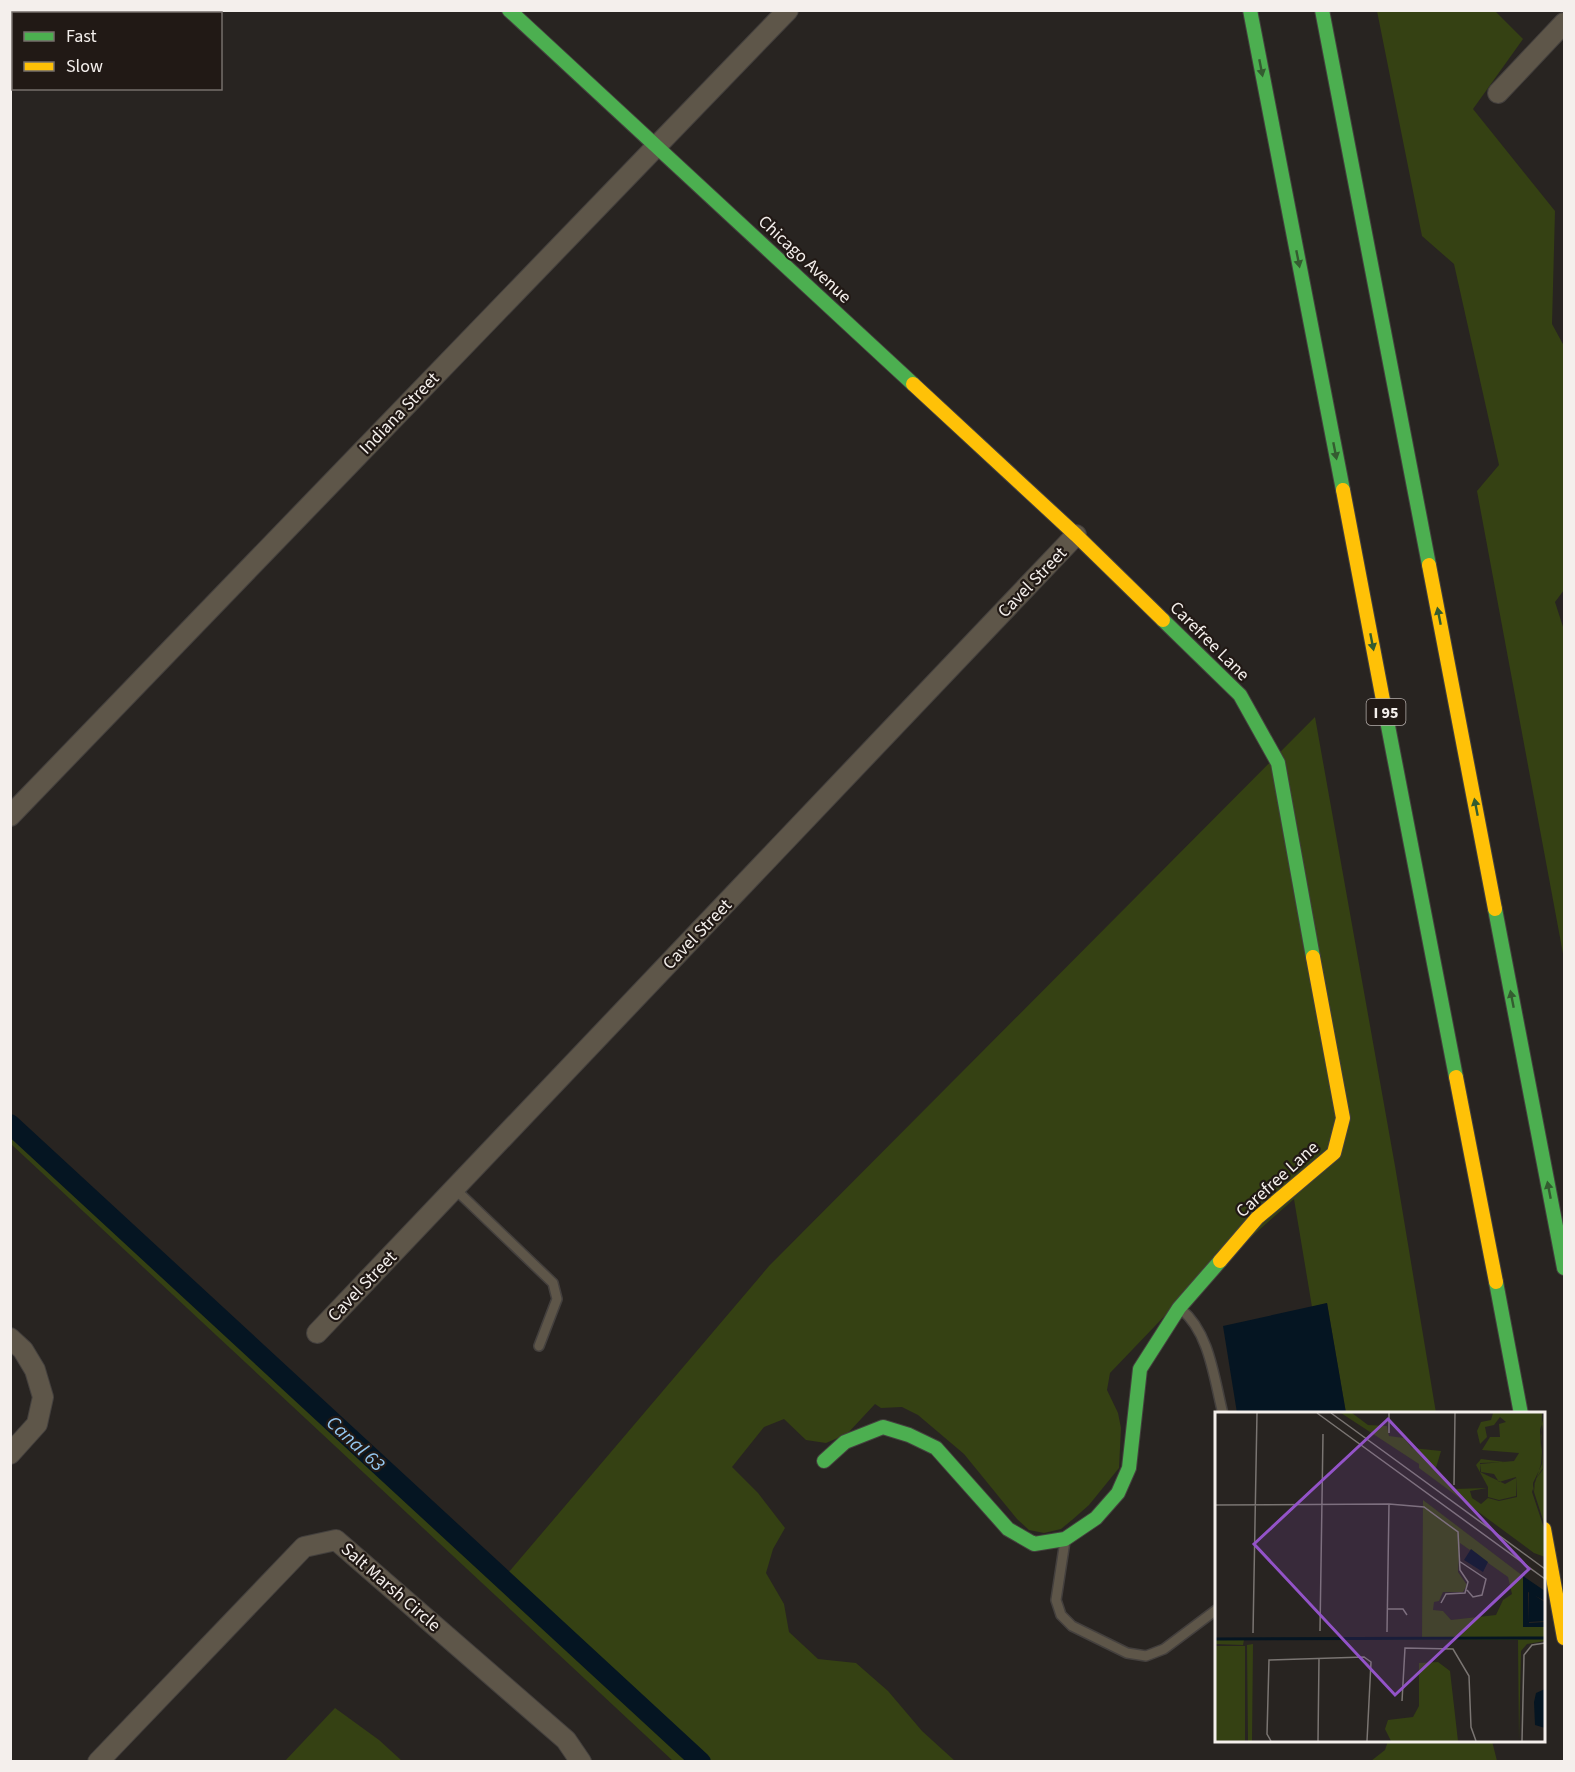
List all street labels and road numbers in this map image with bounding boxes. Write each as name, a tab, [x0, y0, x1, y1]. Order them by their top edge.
street label: Chicago Avenue	[753, 210, 857, 309]
street label: Indiana Street	[354, 367, 445, 460]
street label: Cavel Street	[992, 541, 1073, 623]
street label: Carefree Lane	[1164, 596, 1255, 687]
road number: I 95	[1366, 699, 1406, 725]
street label: Cavel Street	[657, 893, 738, 975]
street label: Carefree Lane	[1230, 1135, 1324, 1223]
street label: Cavel Street	[322, 1245, 403, 1327]
street label: Salt Marsh Circle	[335, 1537, 446, 1638]

